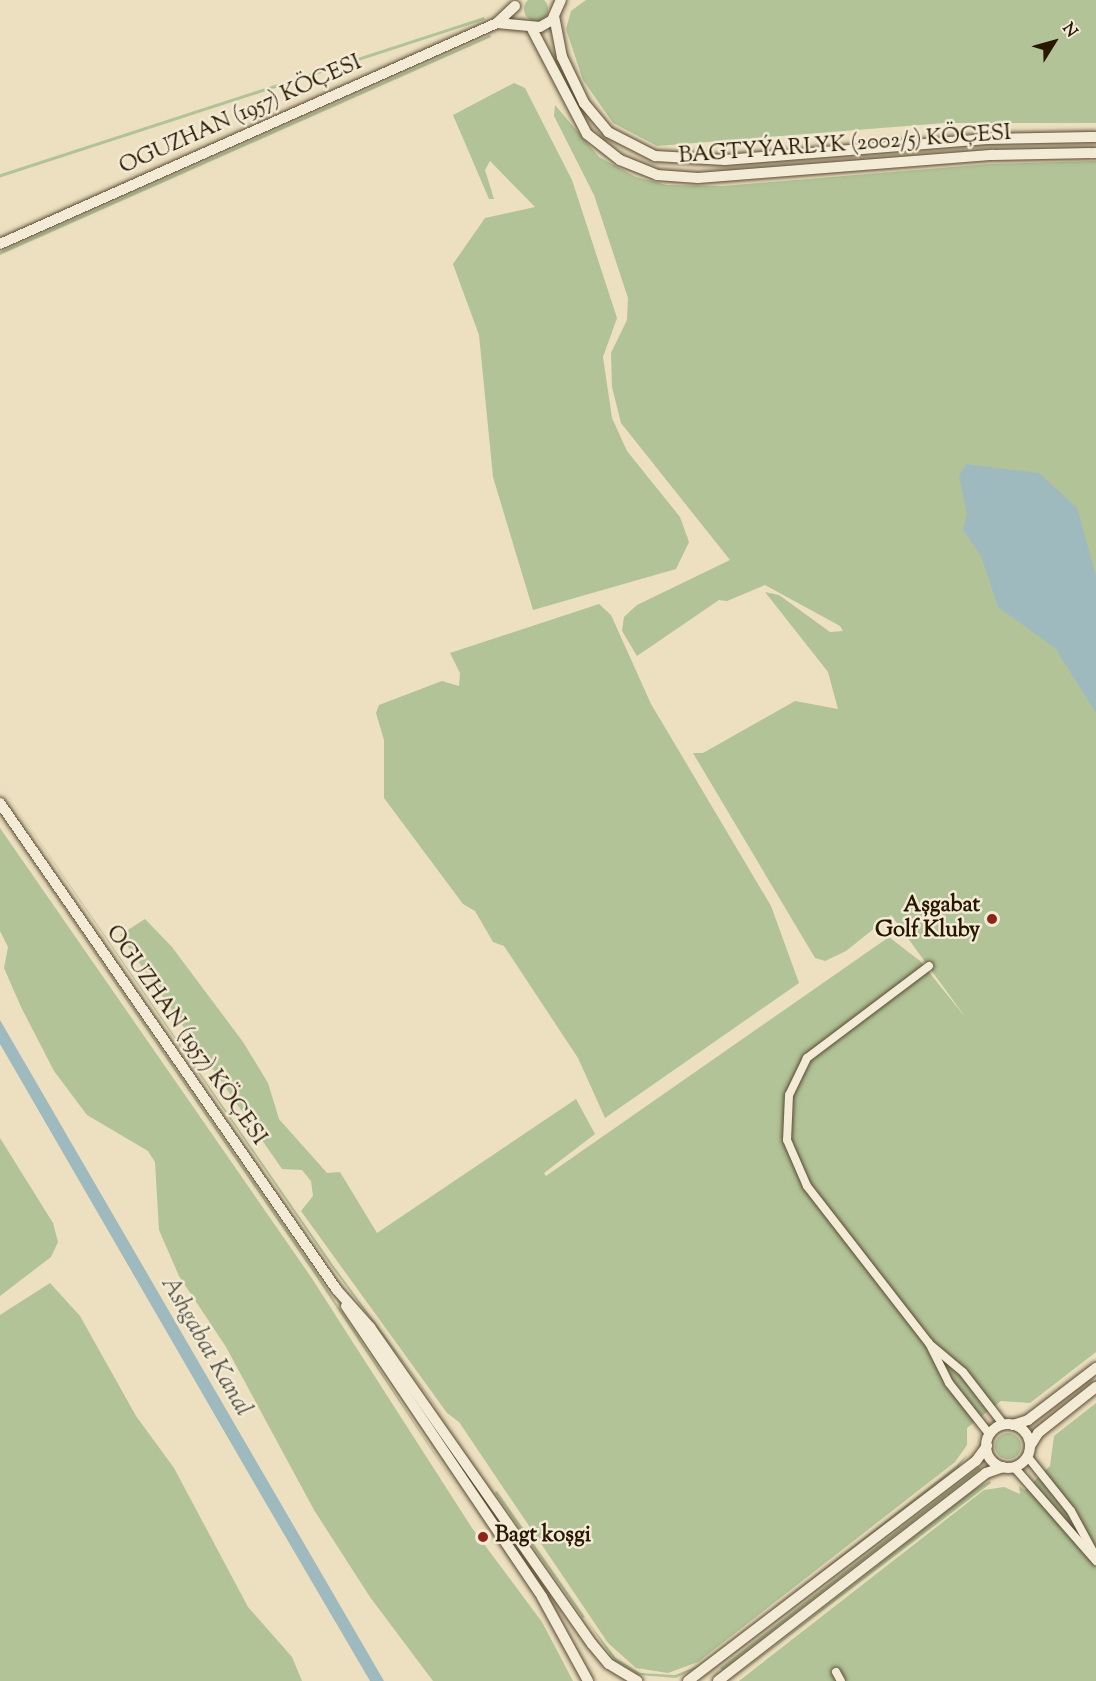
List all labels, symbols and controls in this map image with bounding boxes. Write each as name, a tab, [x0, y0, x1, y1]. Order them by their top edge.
north arrow	[1024, 12, 1084, 72]
text: N	[1056, 19, 1082, 43]
street label: OGUZHAN (1957) KÖÇESI	[116, 51, 366, 181]
street label: BAGTYÝARLYK (2002/5) KÖÇESI	[678, 121, 1012, 171]
place label: Aşgabat Golf Kluby	[875, 893, 980, 944]
marker: Aşgabat Golf Kluby	[985, 912, 999, 926]
street label: OGUZHAN (1957) KÖÇESI	[99, 921, 271, 1151]
water label: Ashgabat Kanal	[153, 1272, 257, 1422]
place label: Bagt koşgi	[495, 1524, 591, 1550]
marker: Bagt koşgi	[476, 1530, 490, 1544]

